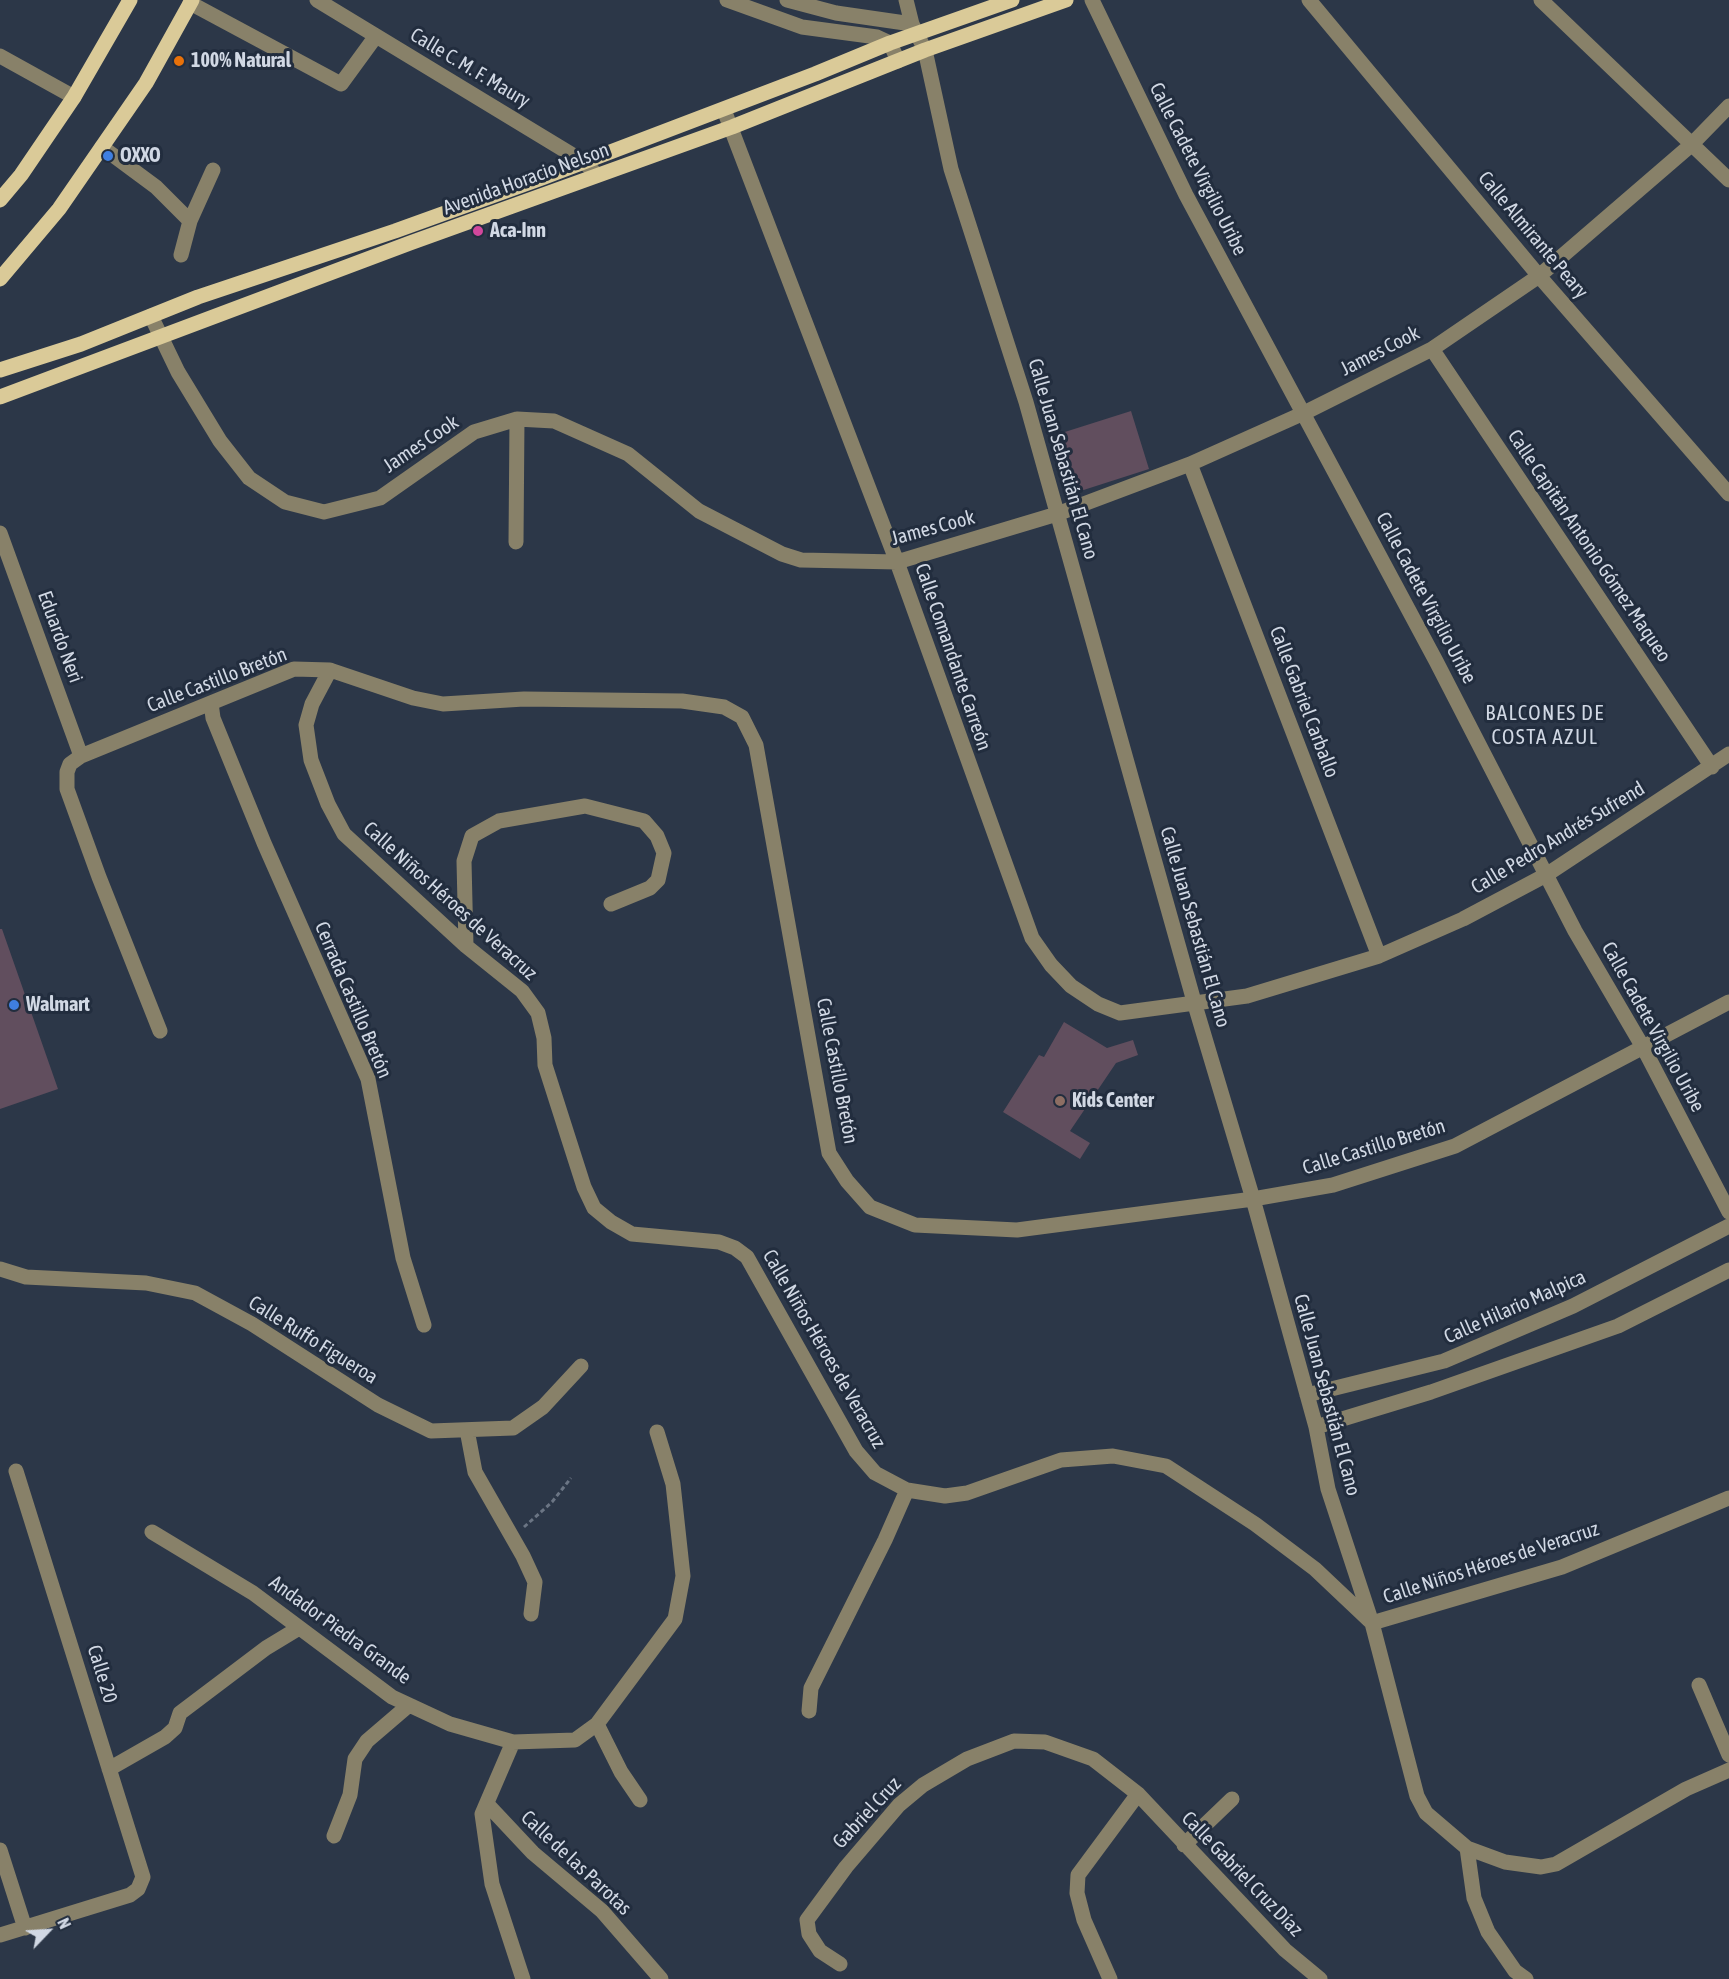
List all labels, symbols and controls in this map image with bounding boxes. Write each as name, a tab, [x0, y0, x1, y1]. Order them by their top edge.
street label: Calle C. M. F. Maury	[406, 23, 534, 113]
place label: 100% Natural	[191, 49, 291, 73]
marker: 100% Natural	[172, 54, 186, 68]
street label: Calle Cadete Virgilio Uribe	[1144, 79, 1252, 259]
street label: Avenida Horacio Nelson	[440, 138, 612, 220]
place label: OXXO	[120, 144, 161, 168]
marker: OXXO	[101, 149, 115, 163]
street label: Calle Almirante Peary	[1473, 167, 1593, 303]
place label: Aca-Inn	[490, 219, 546, 243]
marker: Aca-Inn	[471, 224, 485, 238]
street label: James Cook	[1336, 321, 1424, 381]
street label: Calle Juan Sebastián El Cano	[1023, 356, 1103, 562]
street label: James Cook	[379, 410, 463, 478]
street label: Calle Capitán Antonio Gómez Maqueo	[1502, 425, 1676, 667]
street label: James Cook	[889, 505, 977, 551]
street label: Calle Cadete Virgilio Uribe	[1371, 508, 1481, 688]
street label: Calle Comandante Carreón	[910, 560, 996, 754]
street label: Eduardo Neri	[32, 588, 88, 686]
street label: Calle Gabriel Carballo	[1264, 623, 1344, 781]
street label: Calle Castillo Bretón	[144, 642, 290, 718]
district label: BALCONES DE COSTA AZUL	[1485, 700, 1605, 750]
street label: Calle Pedro Andrés Sufrend	[1467, 777, 1649, 899]
street label: Calle Niños Héroes de Veracruz	[358, 817, 542, 985]
street label: Calle Juan Sebastián El Cano	[1155, 824, 1235, 1030]
street label: Cerrada Castillo Bretón	[309, 918, 397, 1082]
street label: Calle Cadete Virgilio Uribe	[1596, 938, 1710, 1116]
place label: Walmart	[26, 993, 90, 1017]
street label: Calle Castillo Bretón	[811, 996, 863, 1146]
marker: Walmart	[7, 998, 21, 1012]
place label: Kids Center	[1072, 1089, 1154, 1113]
marker: Kids Center	[1053, 1094, 1067, 1108]
street label: Calle Castillo Bretón	[1300, 1114, 1448, 1180]
street label: Calle Niños Héroes de Veracruz	[757, 1245, 891, 1453]
street label: Calle Hilario Malpica	[1440, 1265, 1590, 1349]
street label: Calle Ruffo Figueroa	[244, 1291, 382, 1389]
street label: Calle Juan Sebastián El Cano	[1289, 1292, 1365, 1498]
street label: Calle Niños Héroes de Veracruz	[1380, 1517, 1602, 1609]
street label: Andador Piedra Grande	[264, 1570, 416, 1690]
street label: Calle 20	[82, 1642, 122, 1706]
street label: Gabriel Cruz	[828, 1772, 906, 1854]
street label: Calle de las Parotas	[516, 1806, 636, 1920]
street label: Calle Gabriel Cruz Díaz	[1176, 1807, 1308, 1941]
north arrow	[18, 1901, 78, 1961]
text: N	[54, 1915, 74, 1931]

